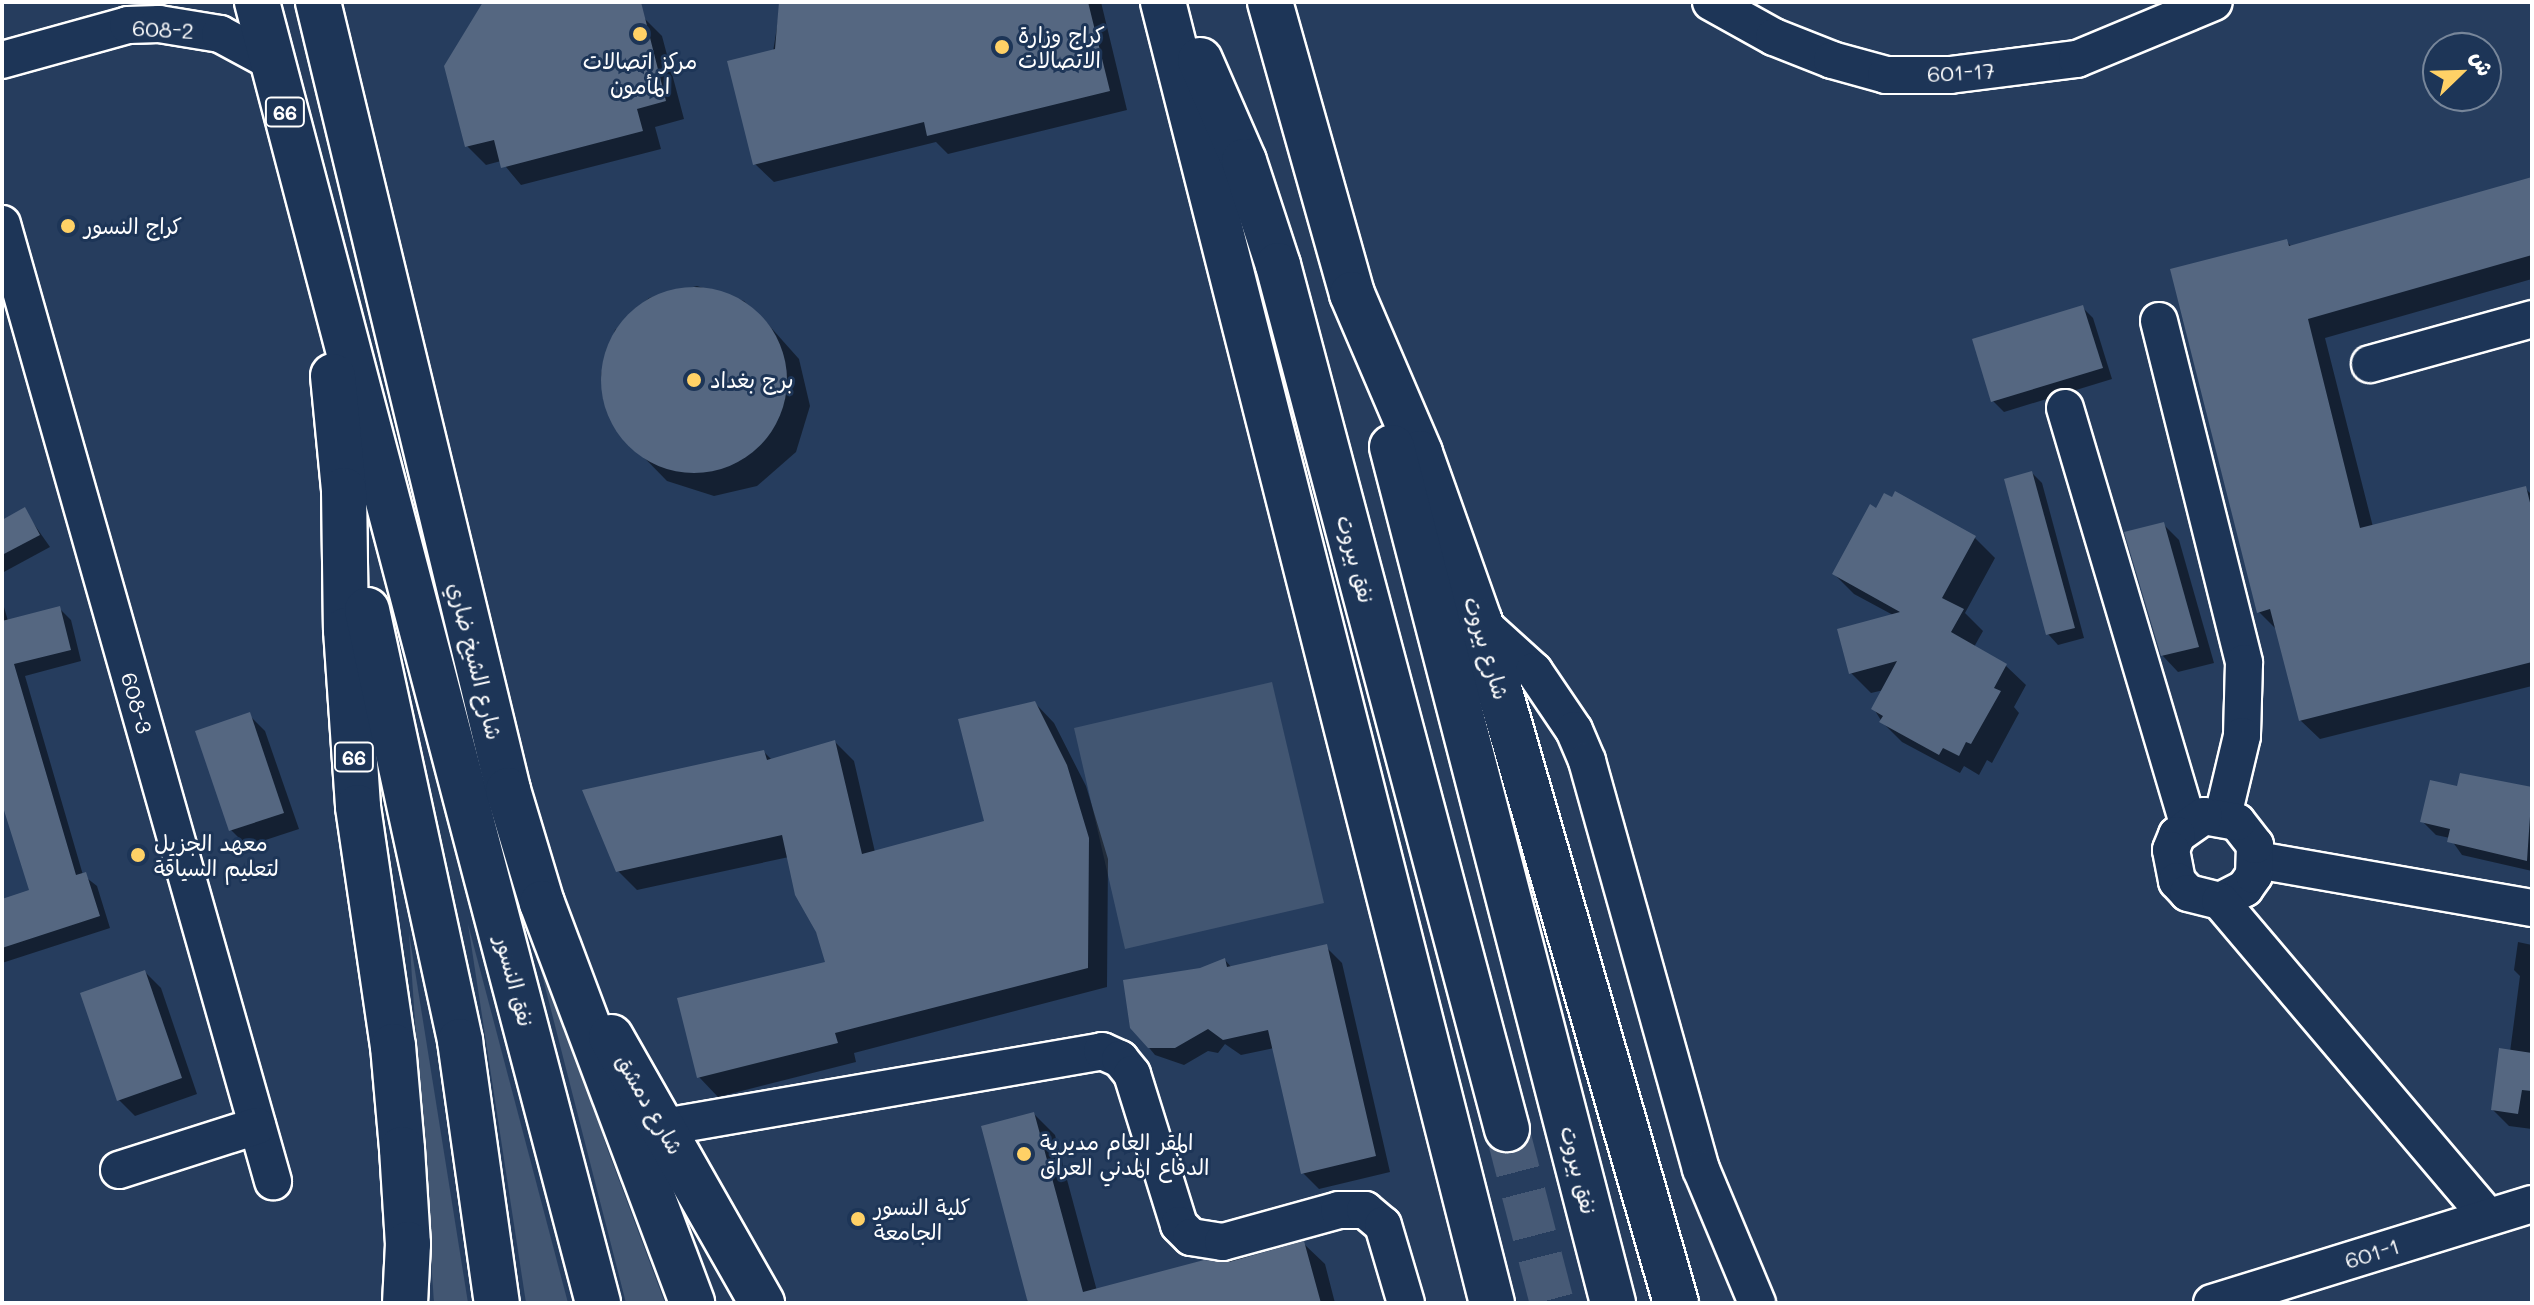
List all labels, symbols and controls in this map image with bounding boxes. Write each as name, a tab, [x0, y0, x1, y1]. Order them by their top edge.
street label: 608-2	[131, 14, 195, 44]
place label: كراج وزارة الاتصالات	[1018, 21, 1105, 72]
marker: مركز اتصالات المأمون	[631, 25, 649, 43]
north arrow	[2422, 32, 2502, 112]
marker: كراج وزارة الاتصالات	[993, 38, 1011, 56]
text: ش	[2465, 46, 2501, 80]
place label: مركز اتصالات المأمون	[583, 47, 697, 98]
street label: 601-17	[1926, 57, 1996, 87]
road number: 66	[263, 96, 307, 128]
place label: كراج النسور	[84, 213, 182, 239]
marker: كراج النسور	[59, 217, 77, 235]
place label: برج بغداد	[710, 367, 794, 393]
marker: برج بغداد	[685, 371, 703, 389]
street label: نفق بيروت	[1332, 512, 1380, 606]
street label: شارع الشيخ ضاري	[444, 580, 508, 742]
street label: شارع بيروت	[1459, 593, 1515, 703]
street label: 608-3	[116, 669, 158, 737]
road number: 66	[332, 741, 376, 773]
place label: معهد الجزيل لتعليم السياقة	[154, 829, 279, 880]
marker: معهد الجزيل لتعليم السياقة	[129, 846, 147, 864]
street label: نفق النسور	[490, 933, 540, 1029]
street label: شارع دمشق	[611, 1049, 689, 1159]
street label: نفق بيروت	[1555, 1123, 1603, 1217]
place label: المقر العام مديرية الدفاع المدني العراق	[1040, 1128, 1209, 1180]
marker: المقر العام مديرية الدفاع المدني العراق	[1015, 1145, 1033, 1163]
place label: كلية النسور الجامعة	[874, 1193, 970, 1244]
marker: كلية النسور الجامعة	[849, 1210, 867, 1228]
street label: 601-1	[2341, 1232, 2403, 1274]

